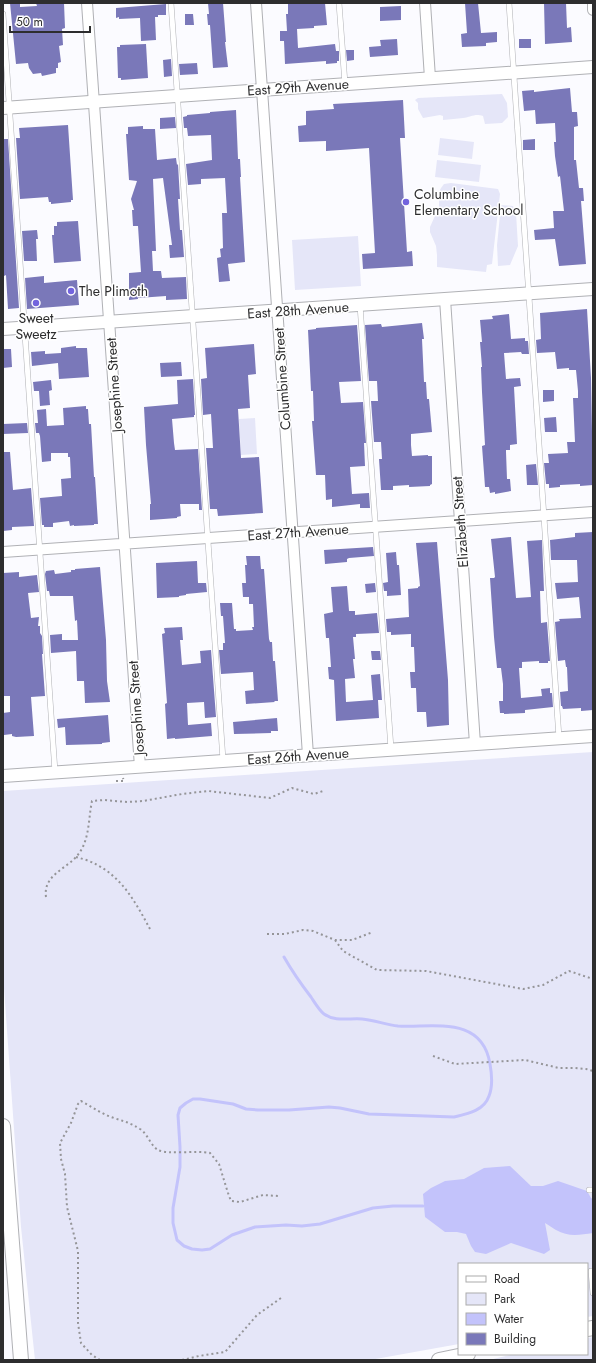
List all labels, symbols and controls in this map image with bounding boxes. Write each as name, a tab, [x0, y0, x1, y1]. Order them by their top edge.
scale bar	[10, 8, 90, 34]
text: 50 m	[16, 13, 43, 31]
street label: East 29th Avenue	[246, 73, 350, 101]
place label: Columbine Elementary School	[414, 184, 524, 220]
marker: Columbine Elementary School	[401, 197, 411, 207]
place label: The Plimoth	[79, 281, 148, 301]
marker: The Plimoth	[66, 286, 76, 296]
street label: East 28th Avenue	[247, 296, 349, 324]
marker: Sweet Sweetz	[31, 298, 41, 308]
place label: Sweet Sweetz	[15, 308, 57, 344]
street label: Columbine Street	[268, 327, 296, 431]
street label: Josephine Street	[101, 336, 127, 435]
street label: Elizabeth Street	[447, 475, 473, 568]
street label: East 27th Avenue	[247, 518, 349, 546]
street label: Josephine Street	[123, 659, 149, 758]
street label: East 26th Avenue	[246, 742, 350, 770]
legend	[458, 1263, 588, 1355]
text: Road	[494, 1270, 520, 1288]
text: Park	[494, 1290, 516, 1308]
text: Water	[494, 1310, 525, 1328]
text: Building	[494, 1330, 536, 1348]

